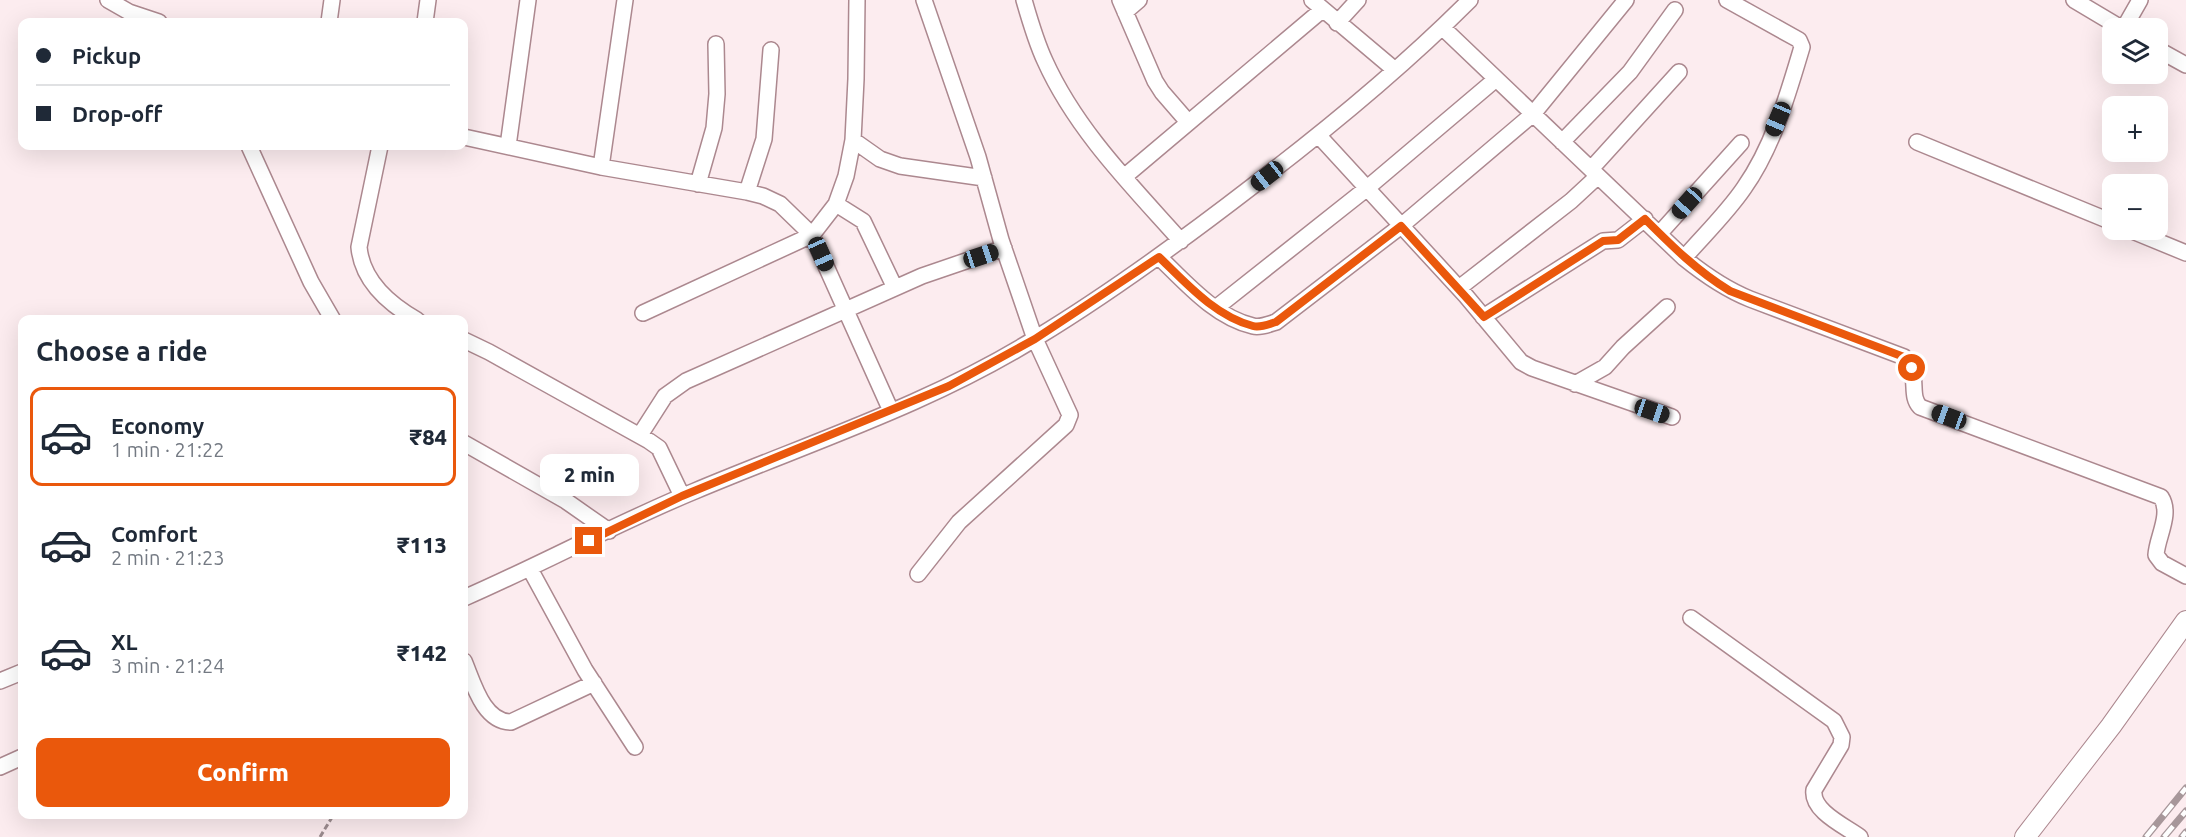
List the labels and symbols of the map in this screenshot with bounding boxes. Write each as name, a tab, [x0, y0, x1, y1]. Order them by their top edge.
car	[1763, 99, 1793, 139]
car	[1247, 158, 1287, 194]
car	[1668, 184, 1706, 222]
car	[805, 234, 837, 274]
car	[961, 242, 1001, 270]
route start	[1898, 354, 1925, 381]
car	[1632, 397, 1672, 425]
car	[1929, 402, 1969, 432]
callout: 2 min	[540, 454, 638, 496]
route end	[575, 527, 602, 554]

